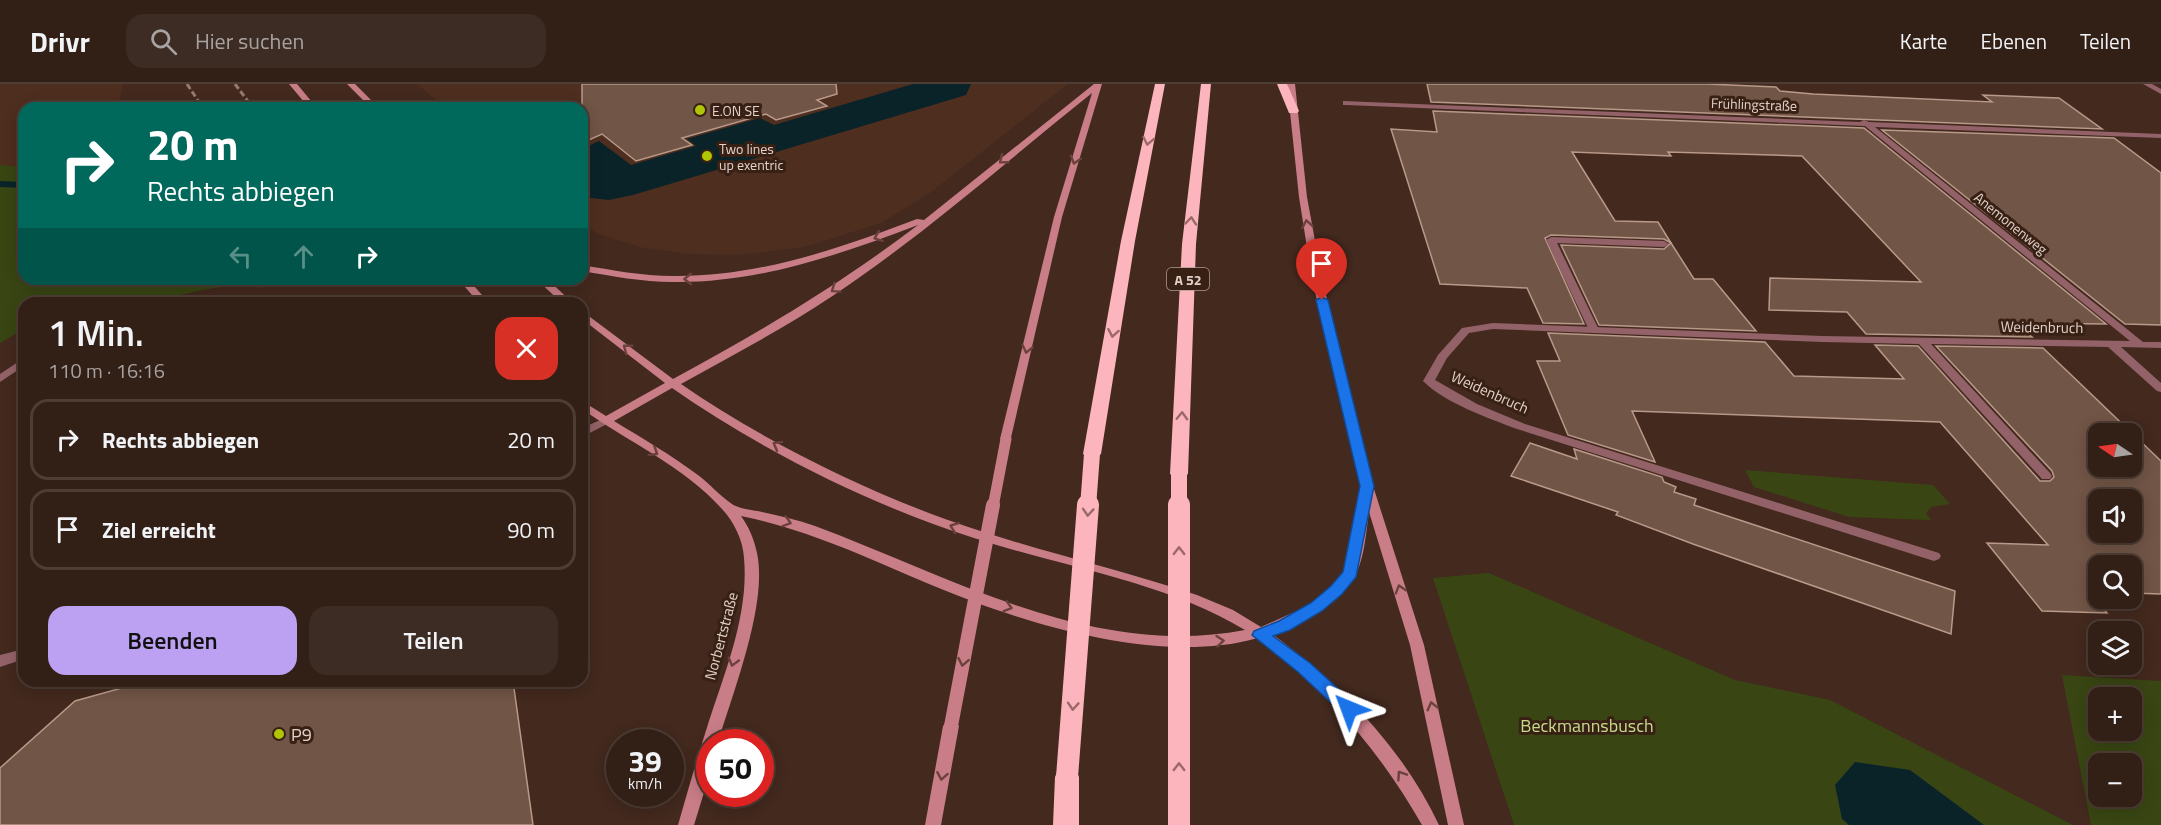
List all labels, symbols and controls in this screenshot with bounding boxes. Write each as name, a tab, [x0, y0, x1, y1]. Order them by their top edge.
search box	[126, 14, 546, 68]
text: Drivr	[30, 20, 90, 63]
text: Hier suchen	[195, 24, 304, 58]
icon: search	[147, 25, 180, 58]
text: Karte	[1900, 25, 1947, 57]
text: Ebenen	[1980, 25, 2047, 57]
text: Teilen	[2080, 25, 2131, 57]
street label: Frühlingstraße	[1711, 92, 1797, 116]
place label: E.ON SE	[712, 100, 760, 121]
marker: E.ON SE	[693, 103, 707, 117]
text: 20 m	[147, 112, 239, 176]
icon: right	[48, 126, 126, 204]
one-way arrow	[1142, 136, 1155, 146]
place label: Two lines up exentric	[719, 138, 784, 175]
marker: Two lines up exentric	[700, 149, 714, 163]
one-way arrow	[999, 152, 1010, 163]
one-way arrow	[1070, 154, 1082, 165]
text: Rechts abbiegen	[147, 170, 335, 211]
street label: Anemonenweg	[1970, 187, 2052, 259]
one-way arrow	[1184, 217, 1197, 226]
one-way arrow	[1302, 219, 1314, 228]
one-way arrow	[873, 230, 883, 243]
pin	[1296, 238, 1347, 300]
icon: left	[224, 240, 257, 273]
icon: ahead	[287, 240, 320, 273]
icon: right	[350, 240, 383, 273]
icon: arrive	[1305, 247, 1338, 280]
road number: A 52	[1167, 268, 1209, 290]
one-way arrow	[684, 273, 693, 285]
one-way arrow	[831, 282, 842, 293]
text: 1 Min.	[48, 305, 144, 360]
street label: Weidenbruch	[2000, 315, 2084, 339]
button: close	[495, 317, 558, 380]
one-way arrow	[1107, 328, 1119, 338]
one-way arrow	[623, 344, 634, 355]
one-way arrow	[1022, 344, 1035, 354]
text: 110 m · 16:16	[48, 355, 165, 386]
street label: Weidenbruch	[1447, 365, 1533, 419]
one-way arrow	[1175, 411, 1188, 420]
icon: right	[51, 423, 84, 456]
text: Rechts abbiegen	[102, 423, 259, 457]
text: 20 m	[507, 423, 555, 457]
north arrow	[2088, 423, 2142, 477]
map controls	[2088, 423, 2142, 807]
one-way arrow	[773, 441, 784, 452]
one-way arrow	[648, 444, 658, 456]
button: sound	[2088, 489, 2142, 543]
one-way arrow	[1082, 507, 1095, 516]
icon: arrive	[51, 513, 84, 546]
text: Ziel erreicht	[102, 513, 216, 547]
text: 90 m	[507, 513, 555, 547]
one-way arrow	[781, 515, 792, 527]
one-way arrow	[949, 521, 960, 534]
one-way arrow	[1173, 546, 1185, 555]
button: search	[2088, 555, 2142, 609]
one-way arrow	[1395, 584, 1407, 595]
street label: Norbertstraße	[698, 589, 744, 683]
one-way arrow	[1002, 600, 1013, 612]
button: Beenden	[48, 606, 297, 675]
button: Teilen	[309, 606, 558, 675]
button: layers	[2088, 621, 2142, 675]
one-way arrow	[1215, 635, 1224, 648]
one-way arrow	[728, 656, 740, 667]
one-way arrow	[957, 656, 970, 666]
position arrow	[1317, 677, 1381, 741]
button: +	[2088, 687, 2142, 741]
one-way arrow	[1426, 701, 1439, 711]
one-way arrow	[1067, 702, 1080, 711]
park label: Beckmannsbusch	[1520, 712, 1654, 739]
place label: P9	[291, 721, 312, 748]
marker: P9	[272, 727, 286, 741]
speed limit sign: 50	[696, 729, 774, 807]
text: 39	[628, 738, 662, 784]
button: −	[2088, 753, 2142, 807]
one-way arrow	[1173, 762, 1185, 771]
one-way arrow	[936, 770, 949, 780]
one-way arrow	[1397, 771, 1408, 782]
text: km/h	[628, 772, 662, 795]

